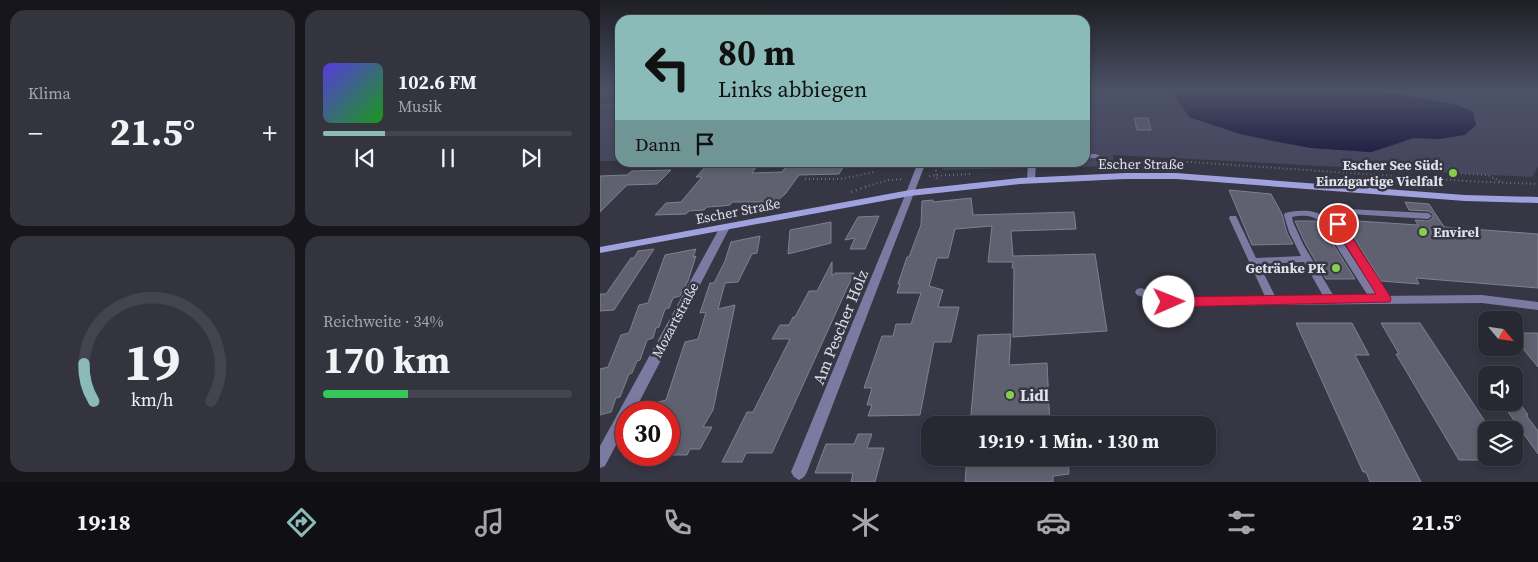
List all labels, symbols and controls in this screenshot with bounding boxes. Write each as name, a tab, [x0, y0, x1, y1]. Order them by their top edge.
text: 80 m	[718, 29, 795, 77]
icon: left	[635, 35, 700, 100]
text: 102.6 FM	[398, 69, 477, 95]
text: Links abbiegen	[718, 74, 867, 104]
text: Klima	[28, 82, 71, 104]
text: Musik	[398, 95, 442, 117]
text: 21.5°	[110, 106, 195, 158]
text: −	[28, 114, 43, 152]
text: +	[262, 114, 277, 152]
icon: arrive	[691, 130, 719, 158]
text: Dann	[635, 131, 681, 157]
icon: previous	[351, 144, 379, 172]
icon: pause	[434, 144, 462, 172]
icon: next	[517, 144, 545, 172]
street label: Escher Straße	[1098, 154, 1184, 174]
place label: Escher See Süd: Einzigartige Vielfalt	[1316, 155, 1444, 191]
marker: Escher See Süd: Einzigartige Vielfalt	[1447, 167, 1459, 179]
street label: Escher Straße	[694, 193, 782, 229]
pin	[1317, 203, 1359, 245]
icon: arrive	[1324, 210, 1352, 238]
place label: Envirel	[1433, 222, 1480, 242]
marker: Envirel	[1417, 226, 1429, 238]
place label: Getränke PK	[1245, 258, 1326, 278]
marker: Getränke PK	[1330, 262, 1342, 274]
street label: Am Pescher Holz	[807, 266, 873, 388]
position arrow	[1142, 275, 1194, 327]
street label: Mozartstraße	[647, 279, 703, 361]
text: Reichweite · 34%	[323, 310, 443, 332]
north arrow	[1478, 311, 1522, 356]
map controls	[1478, 311, 1523, 466]
text: 19	[124, 326, 181, 397]
text: 170 km	[323, 334, 450, 386]
button: sound	[1478, 366, 1523, 411]
place label: Lidl	[1020, 384, 1049, 406]
text: km/h	[131, 387, 174, 412]
marker: Lidl	[1004, 389, 1016, 401]
speed limit sign: 30	[615, 401, 680, 466]
button: layers	[1478, 421, 1523, 466]
text: 19:19 · 1 Min. · 130 m	[978, 428, 1159, 454]
icon: directions	[284, 505, 319, 540]
icon: music	[472, 505, 507, 540]
icon: phone	[660, 505, 695, 540]
icon: climate	[848, 505, 883, 540]
icon: car	[1036, 505, 1071, 540]
icon: filters	[1224, 505, 1259, 540]
text: 19:18	[77, 507, 131, 537]
text: 21.5°	[1412, 507, 1461, 537]

